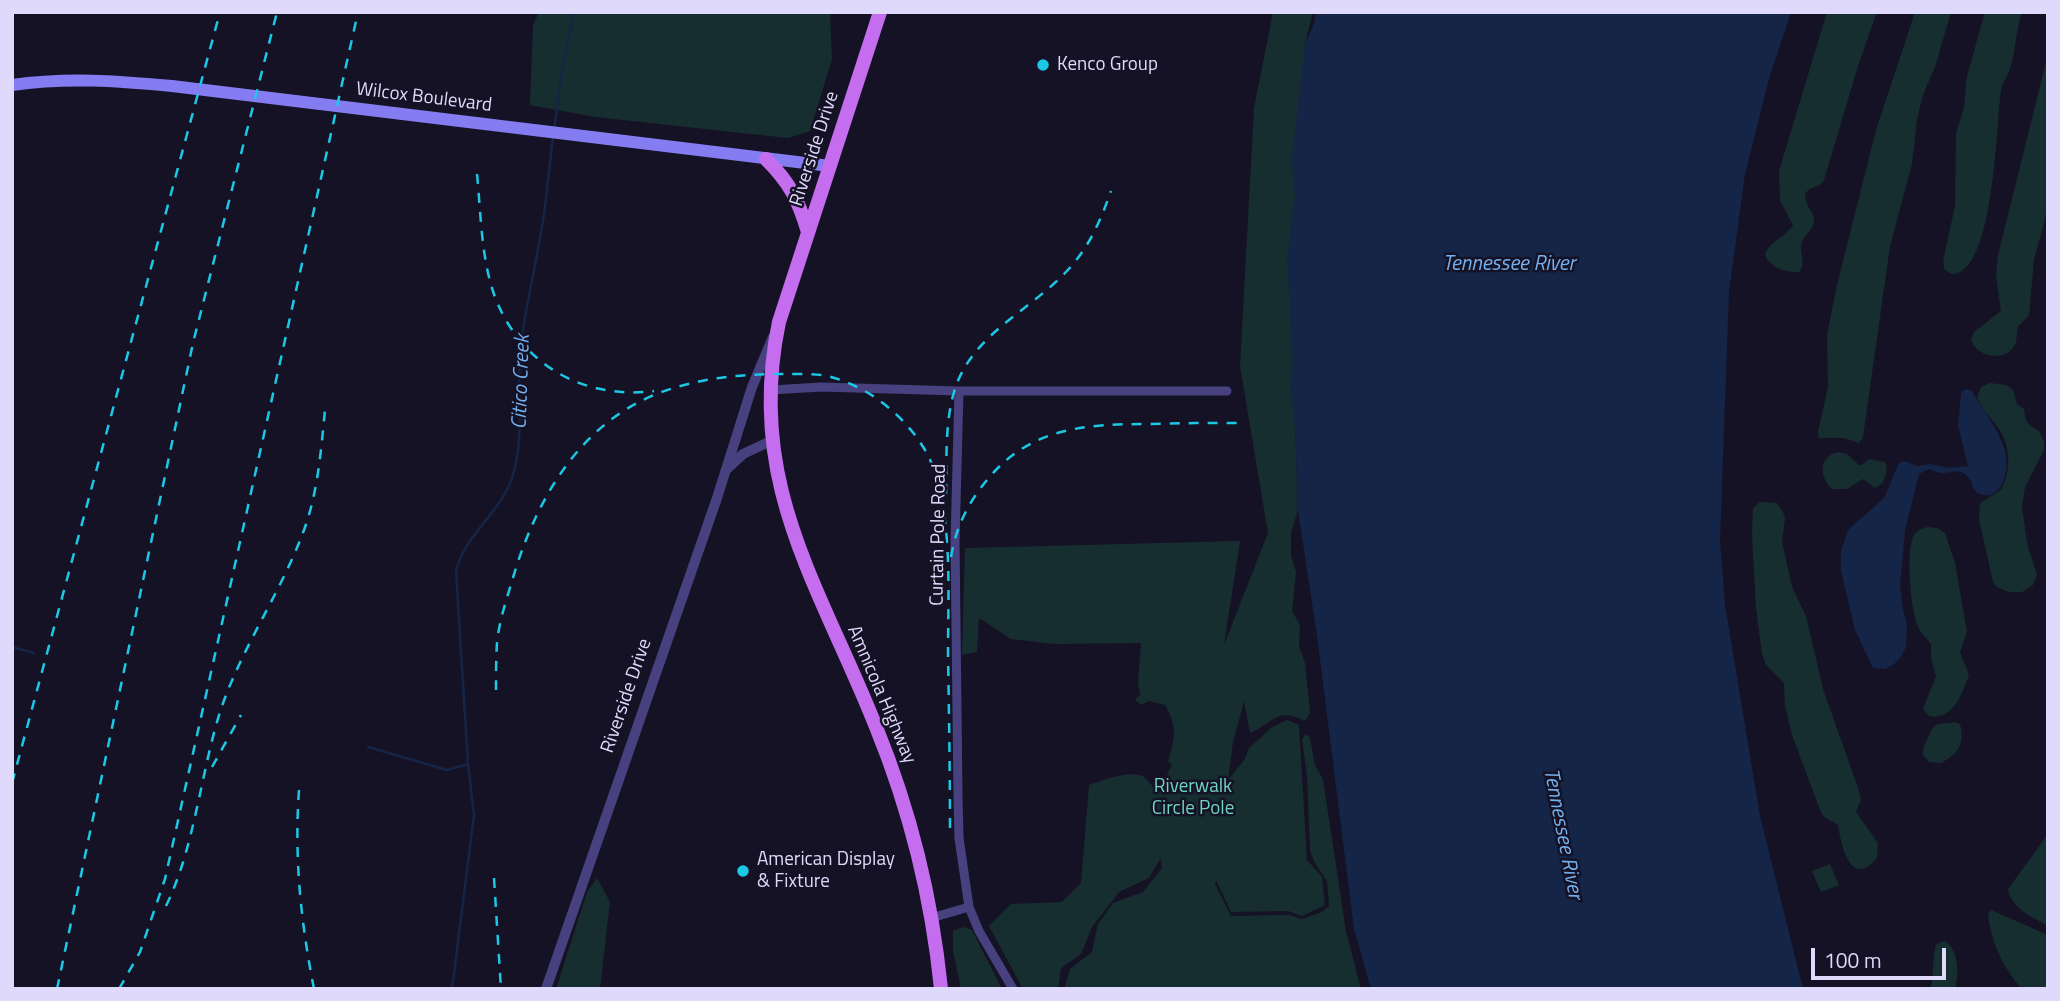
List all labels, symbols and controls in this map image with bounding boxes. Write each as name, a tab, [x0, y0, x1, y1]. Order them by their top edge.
place label: Kenco Group	[1057, 54, 1158, 76]
marker: Kenco Group	[1035, 57, 1051, 73]
street label: Wilcox Boulevard	[355, 78, 493, 118]
street label: Riverside Drive	[786, 89, 844, 209]
water label: Tennessee River	[1443, 252, 1575, 278]
water label: Citico Creek	[508, 334, 536, 430]
street label: Curtain Pole Road	[926, 464, 952, 606]
street label: Amnicola Highway	[842, 623, 920, 767]
street label: Riverside Drive	[597, 636, 657, 756]
water label: Tennessee River	[1537, 767, 1587, 901]
park label: Riverwalk Circle Pole	[1152, 776, 1234, 820]
place label: American Display & Fixture	[757, 849, 895, 893]
marker: American Display & Fixture	[735, 863, 751, 879]
scale bar	[1815, 934, 1950, 978]
text: 100 m	[1824, 944, 1881, 976]

